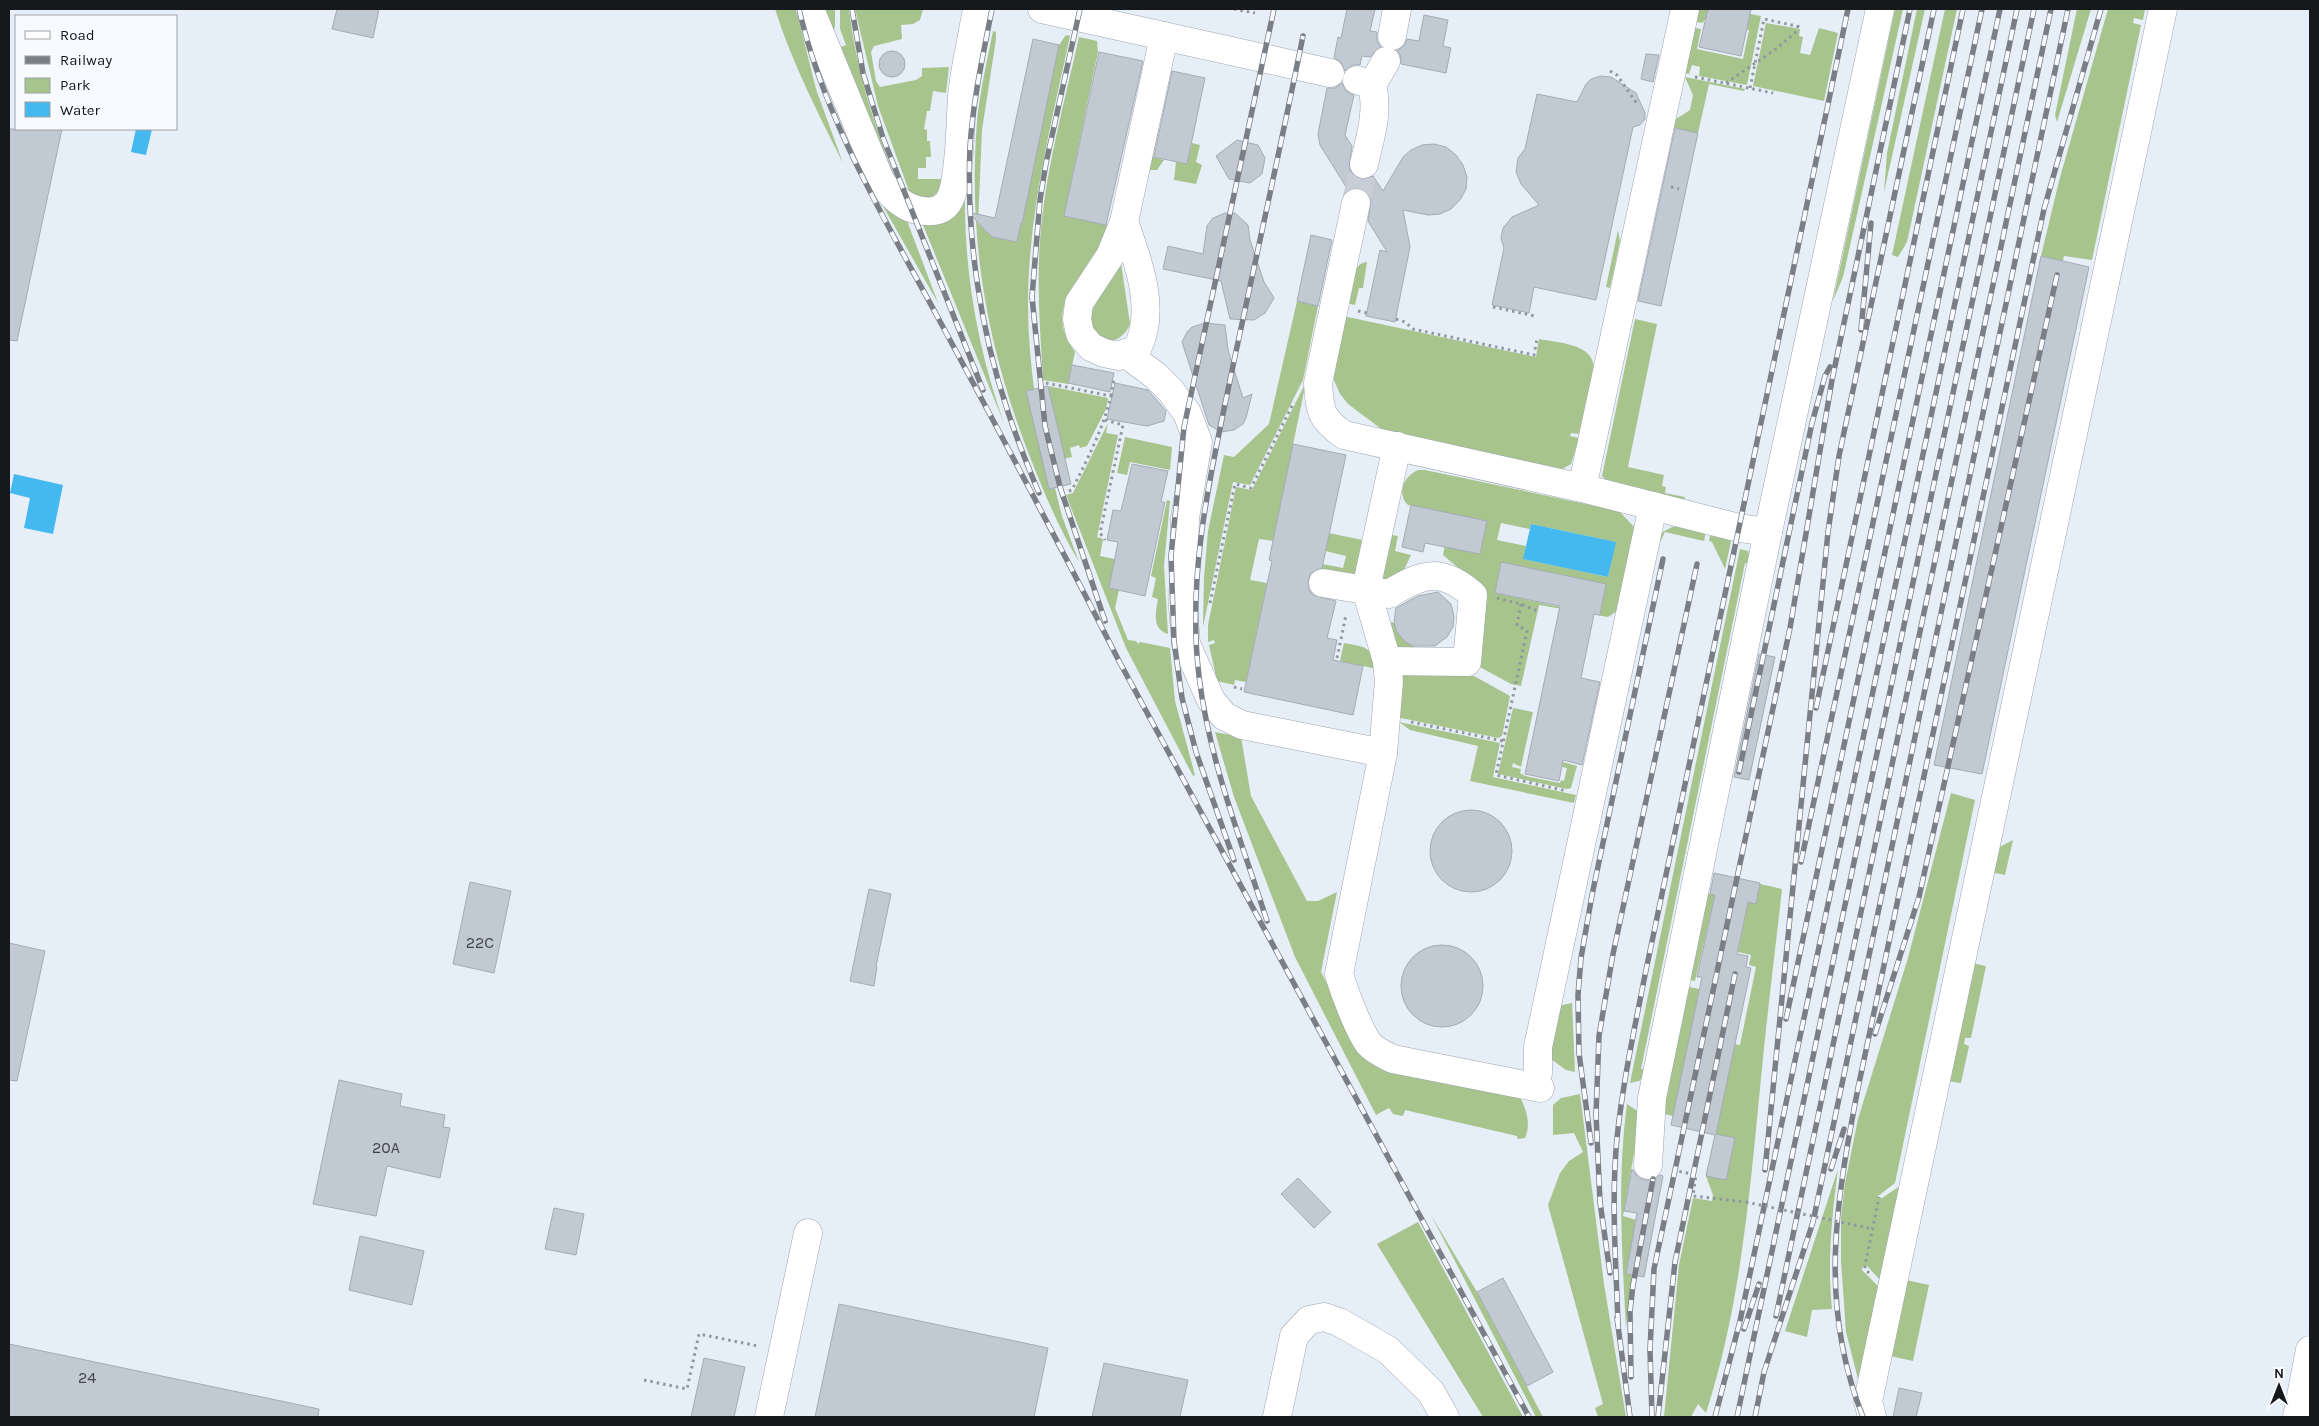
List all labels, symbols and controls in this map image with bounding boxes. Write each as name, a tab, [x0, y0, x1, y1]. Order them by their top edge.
legend	[15, 15, 178, 130]
text: Road	[60, 26, 95, 44]
text: Railway	[60, 51, 112, 69]
text: Park	[60, 76, 90, 94]
text: Water	[60, 101, 101, 119]
house number: 22C	[466, 933, 494, 952]
house number: 20A	[372, 1138, 400, 1157]
north arrow	[2254, 1361, 2304, 1411]
text: N	[2274, 1365, 2284, 1382]
house number: 24	[78, 1368, 96, 1387]

